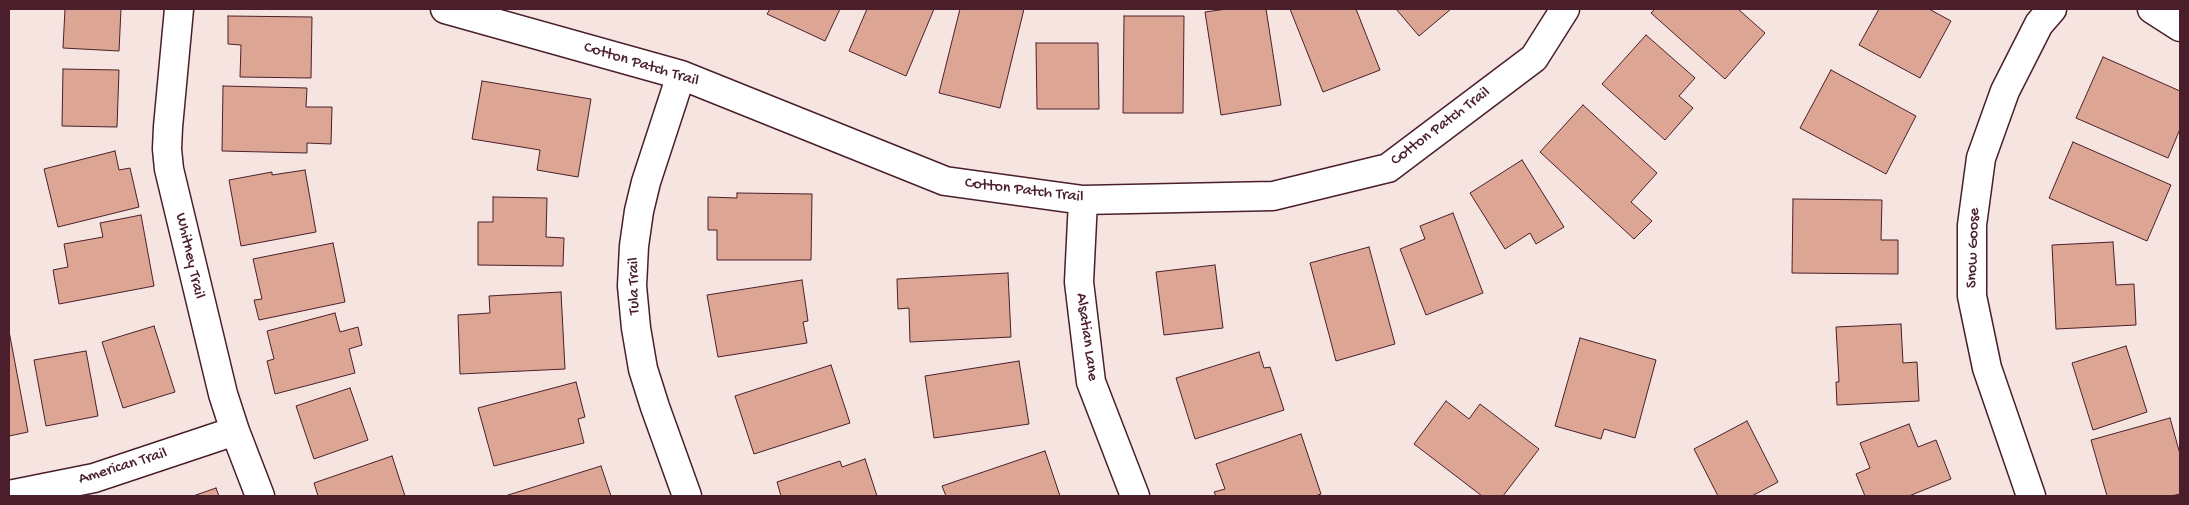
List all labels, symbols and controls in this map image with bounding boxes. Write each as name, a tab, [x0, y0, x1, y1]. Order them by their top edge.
street label: Cotton Patch Trail	[581, 38, 701, 92]
street label: Cotton Patch Trail	[1388, 83, 1494, 171]
street label: Cotton Patch Trail	[964, 174, 1084, 208]
street label: Snow Goose	[1963, 208, 1985, 288]
street label: Whitney Trail	[170, 211, 208, 301]
street label: Tula Trail	[625, 257, 645, 315]
street label: Alsatian Lane	[1070, 292, 1102, 382]
street label: American Trail	[76, 444, 170, 490]

